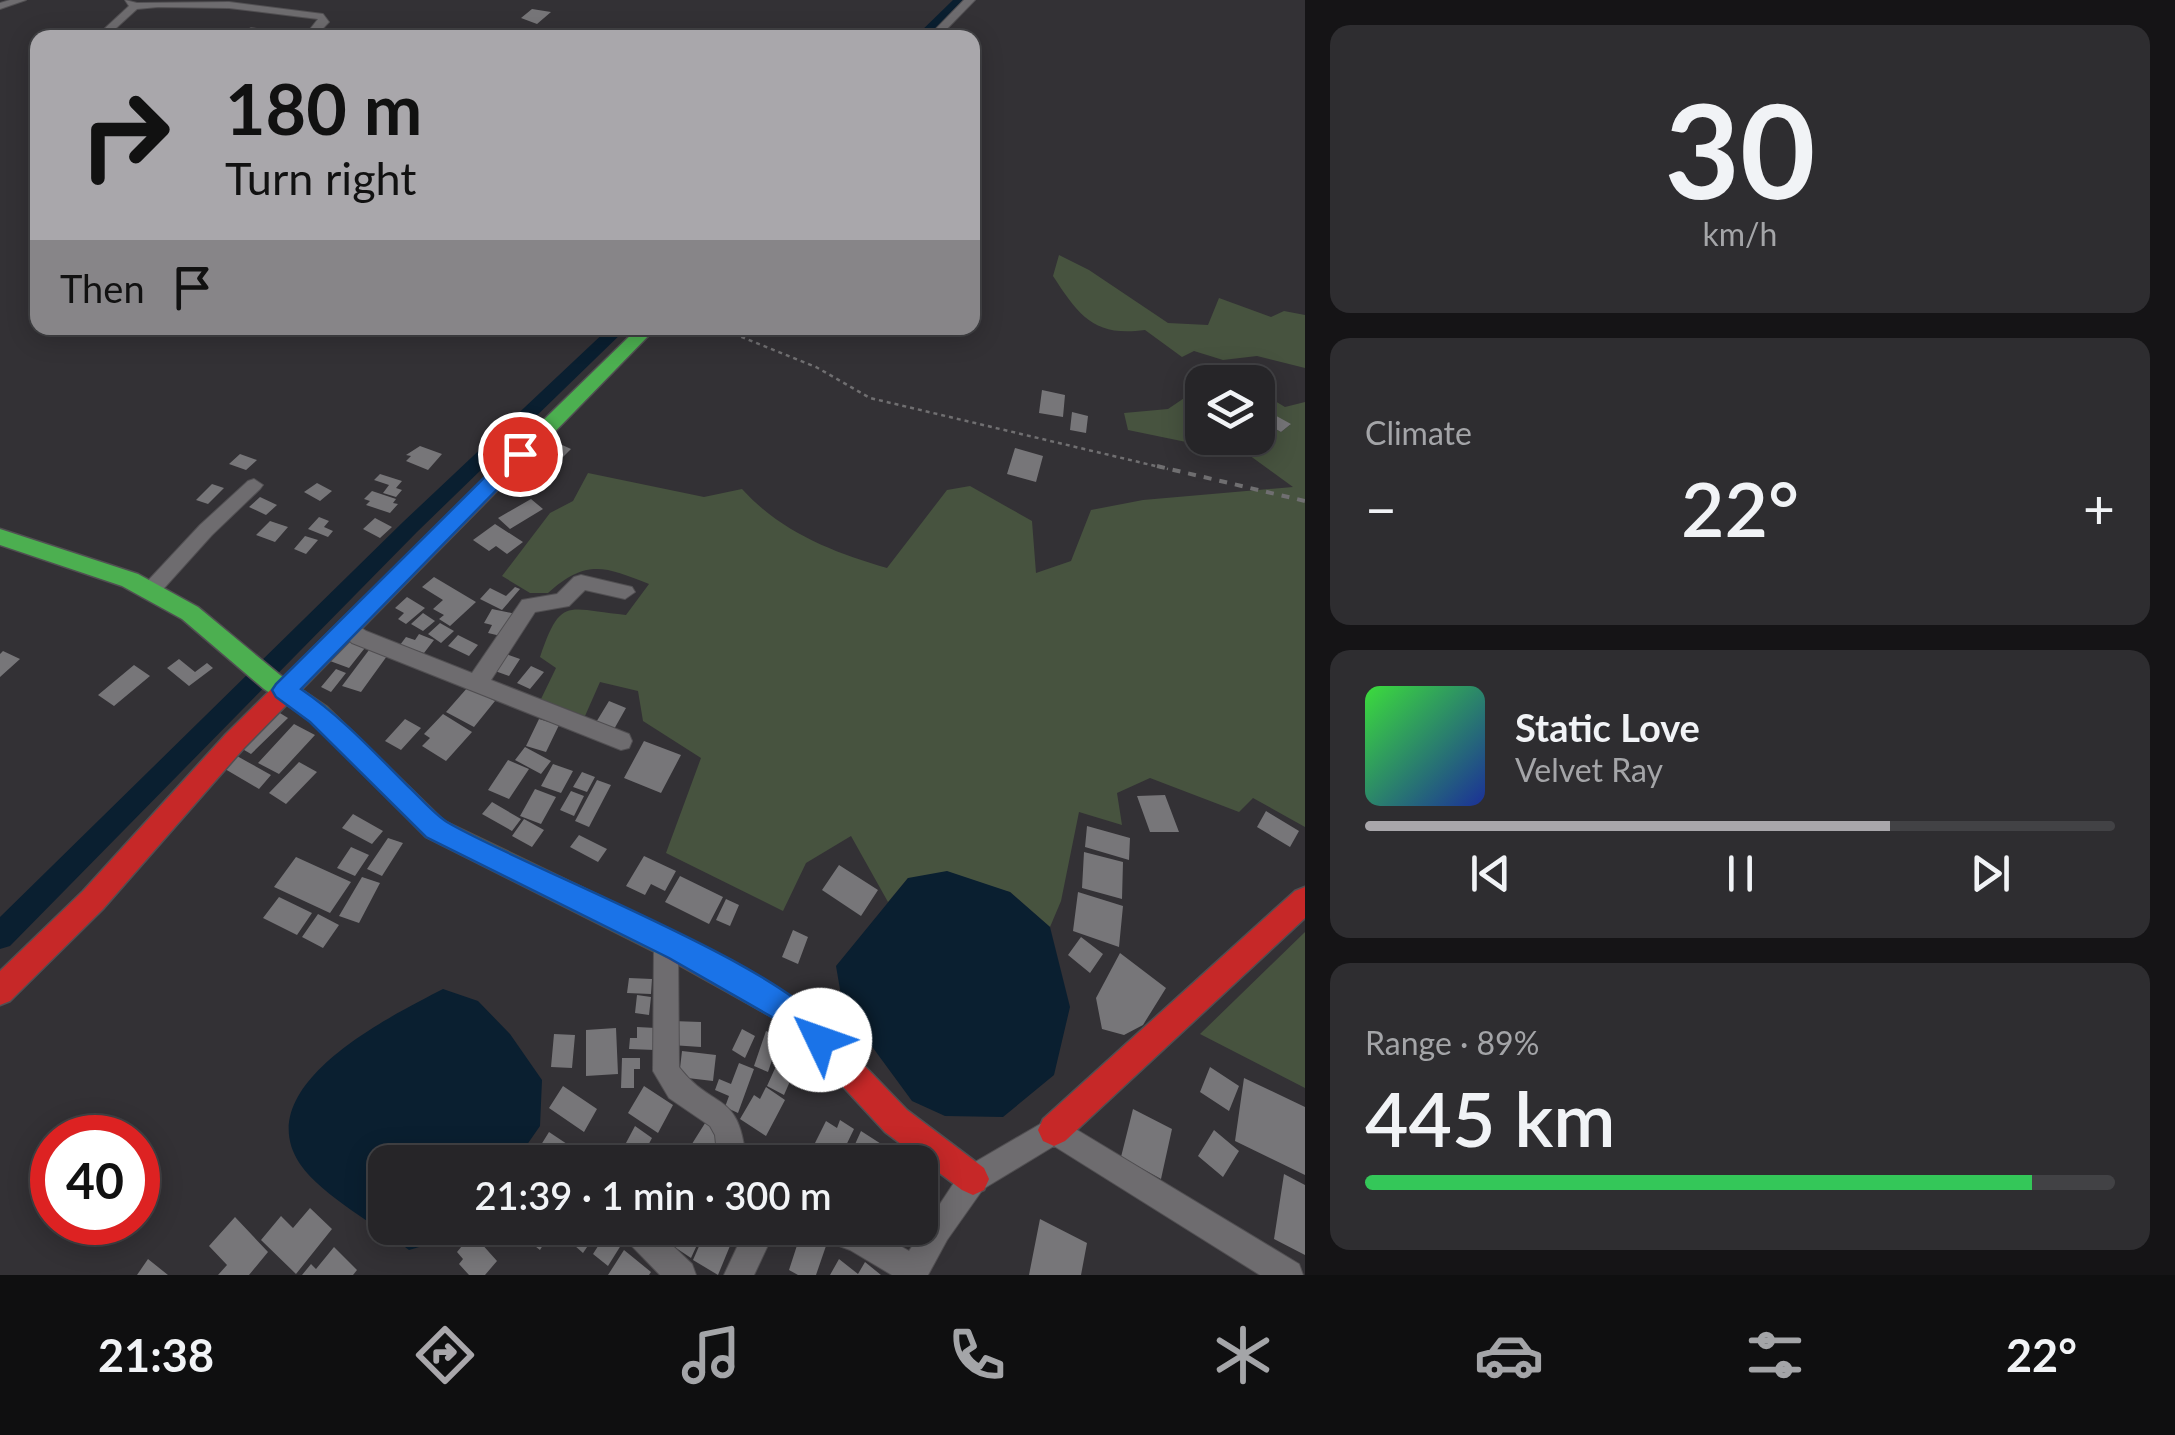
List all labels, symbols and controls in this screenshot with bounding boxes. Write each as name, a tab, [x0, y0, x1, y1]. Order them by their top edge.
text: 180 m	[225, 66, 422, 150]
icon: right	[60, 70, 190, 200]
text: 30	[1665, 71, 1815, 227]
text: Turn right	[225, 151, 416, 205]
text: km/h	[1703, 214, 1777, 253]
icon: arrive	[165, 260, 220, 315]
text: Then	[60, 265, 145, 311]
map controls	[1185, 365, 1275, 455]
button: layers	[1185, 365, 1275, 455]
pin	[478, 412, 563, 497]
text: Climate	[1365, 413, 1472, 452]
icon: arrive	[493, 427, 548, 482]
text: 22°	[1681, 463, 1799, 553]
text: −	[1365, 475, 1397, 541]
text: +	[2083, 475, 2115, 541]
text: Static Love	[1515, 704, 1700, 750]
text: Velvet Ray	[1515, 750, 1663, 789]
icon: previous	[1463, 846, 1518, 901]
icon: pause	[1713, 846, 1768, 901]
icon: next	[1963, 846, 2018, 901]
position arrow	[768, 988, 872, 1092]
text: Range · 89%	[1365, 1023, 1539, 1062]
text: 445 km	[1365, 1073, 1616, 1163]
speed limit sign: 40	[30, 1115, 160, 1245]
text: 21:39 · 1 min · 300 m	[475, 1172, 831, 1218]
icon: directions	[410, 1320, 480, 1390]
icon: music	[676, 1320, 746, 1390]
icon: phone	[942, 1320, 1012, 1390]
icon: climate	[1208, 1320, 1278, 1390]
icon: car	[1474, 1320, 1544, 1390]
icon: filters	[1740, 1320, 1810, 1390]
text: 21:38	[98, 1328, 214, 1382]
text: 22°	[2006, 1328, 2077, 1382]

